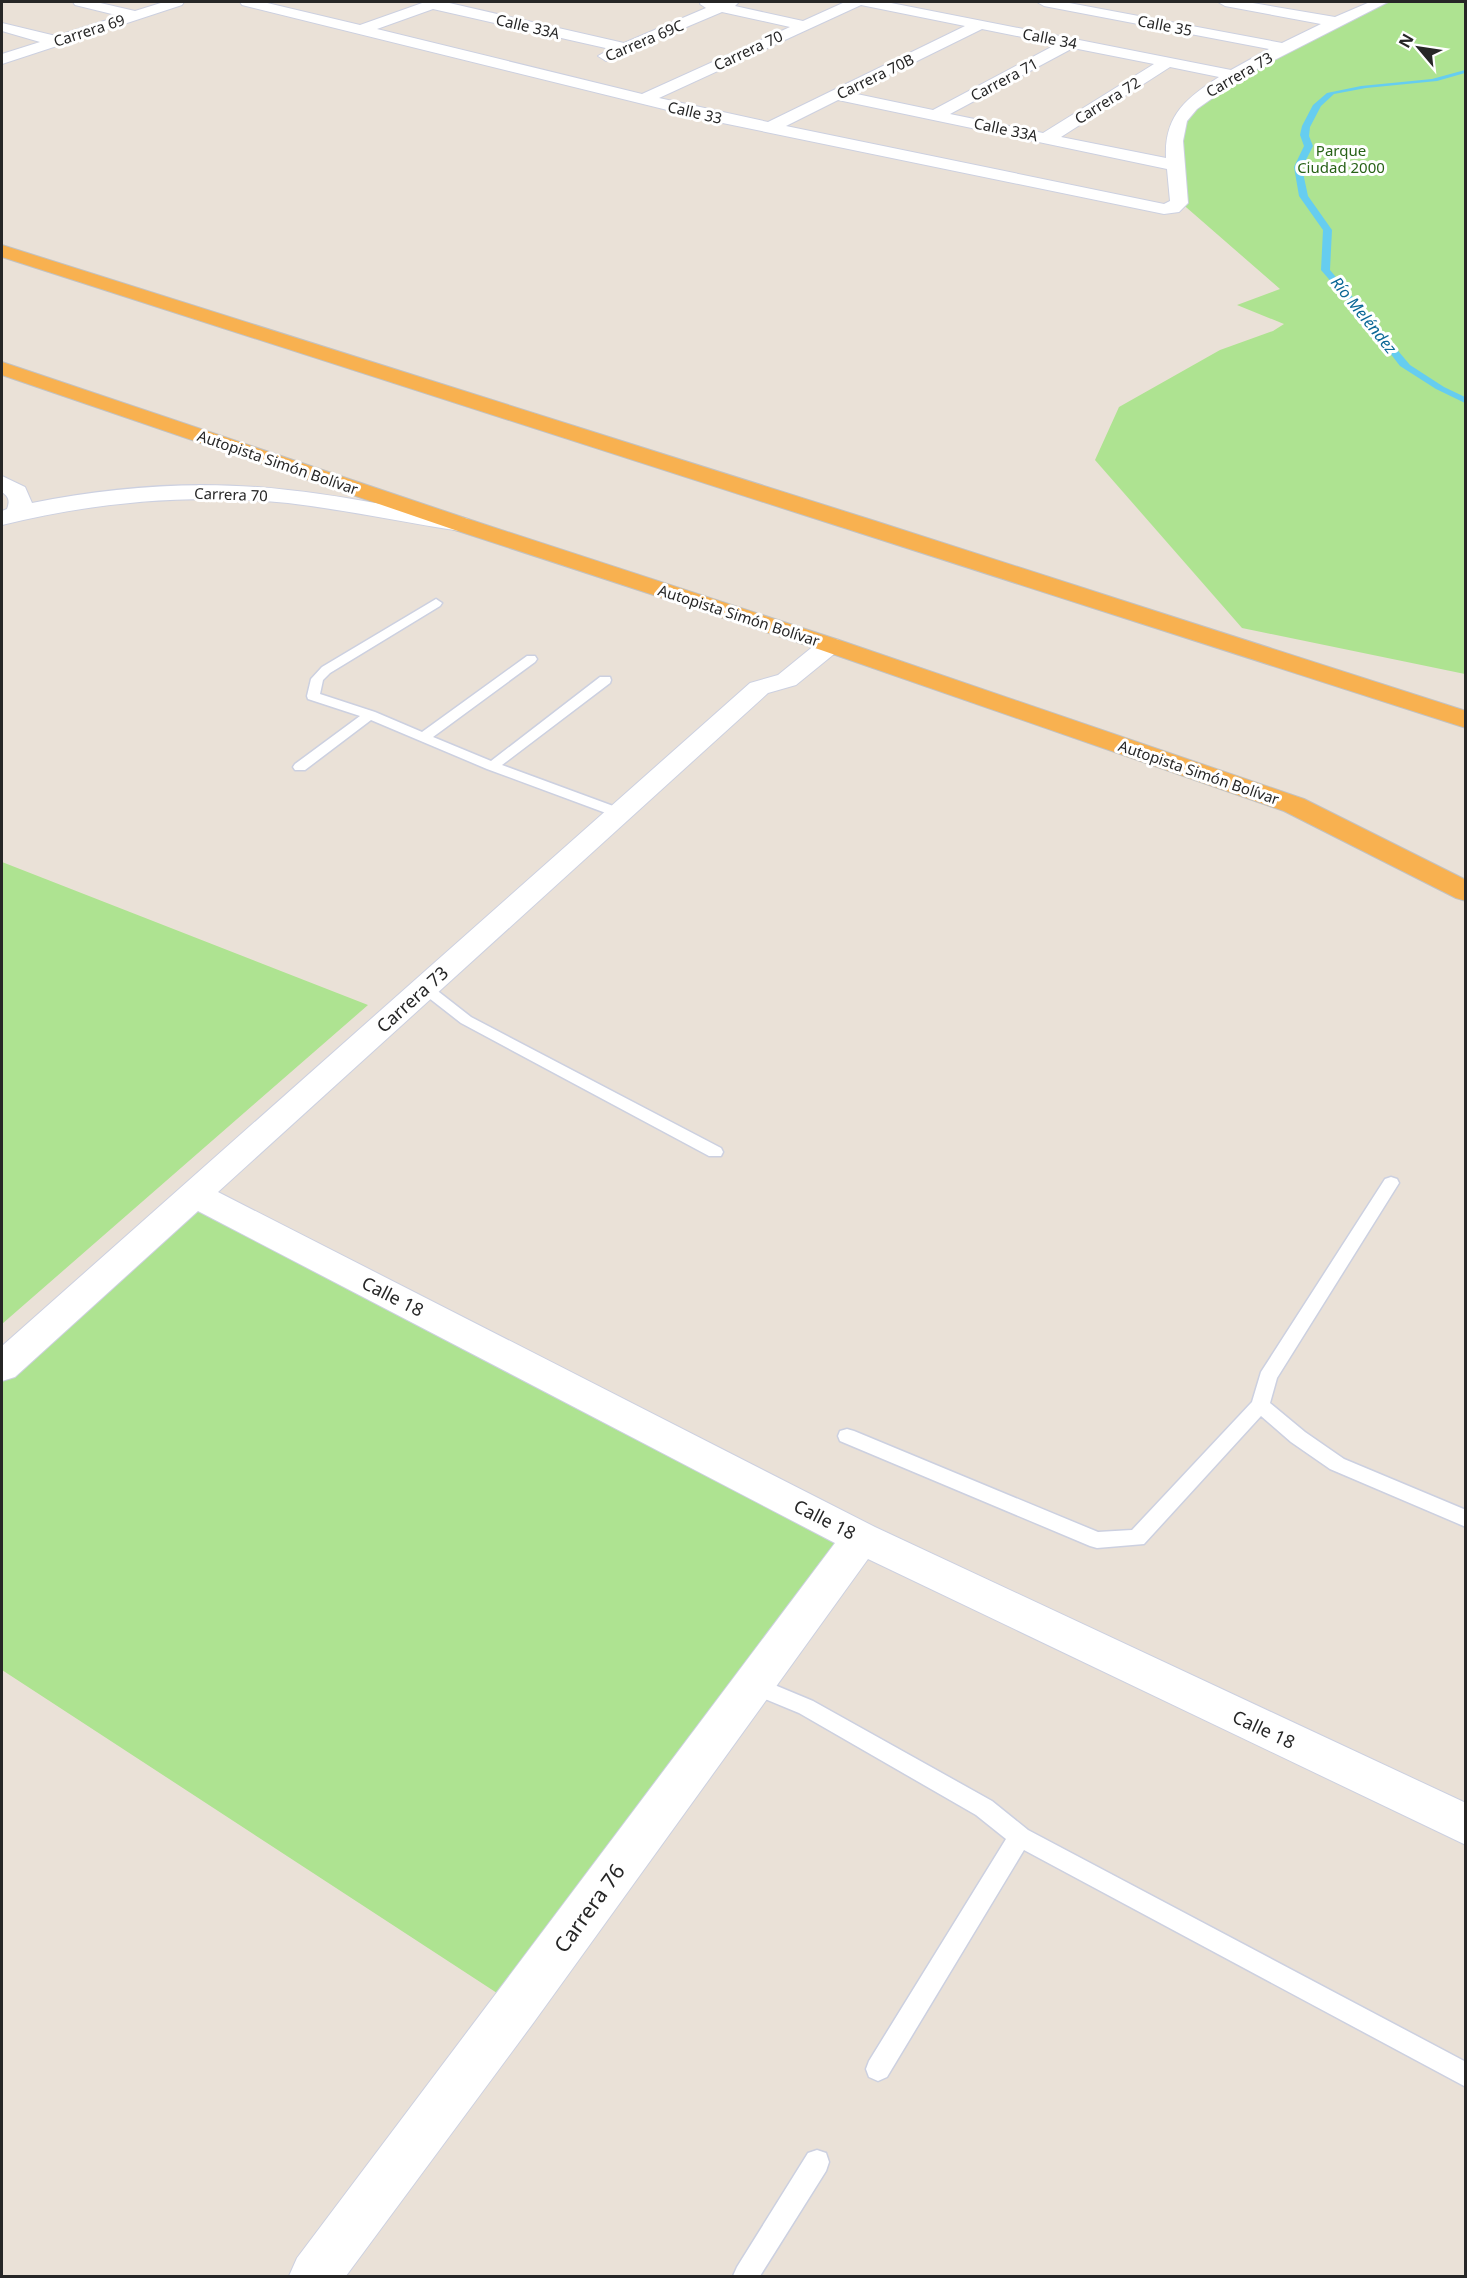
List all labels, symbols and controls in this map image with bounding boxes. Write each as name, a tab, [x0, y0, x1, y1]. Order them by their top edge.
street label: Carrera 69	[51, 9, 127, 51]
street label: Calle 33A	[494, 9, 562, 43]
street label: Calle 35	[1136, 10, 1194, 40]
street label: Carrera 69C	[602, 14, 687, 65]
north arrow	[1389, 18, 1449, 78]
street label: Calle 34	[1021, 23, 1079, 53]
street label: Carrera 70	[710, 25, 786, 75]
text: N	[1393, 30, 1419, 52]
street label: Carrera 73	[1202, 47, 1276, 101]
street label: Carrera 70B	[833, 49, 917, 103]
street label: Carrera 71	[967, 53, 1041, 105]
street label: Carrera 72	[1070, 72, 1144, 128]
street label: Calle 33	[666, 96, 724, 128]
street label: Calle 33A	[972, 112, 1040, 146]
park label: Parque Ciudad 2000	[1297, 140, 1385, 177]
water label: Río Meléndez	[1326, 272, 1403, 359]
street label: Autopista Simón Bolívar	[195, 425, 361, 499]
street label: Carrera 70	[194, 483, 268, 505]
street label: Autopista Simón Bolívar	[656, 579, 822, 651]
street label: Autopista Simón Bolívar	[1116, 735, 1282, 809]
street label: Carrera 73	[371, 960, 453, 1038]
street label: Calle 18	[358, 1270, 428, 1322]
street label: Calle 18	[790, 1493, 860, 1545]
street label: Calle 18	[1229, 1704, 1299, 1754]
street label: Carrera 76	[547, 1858, 631, 1958]

